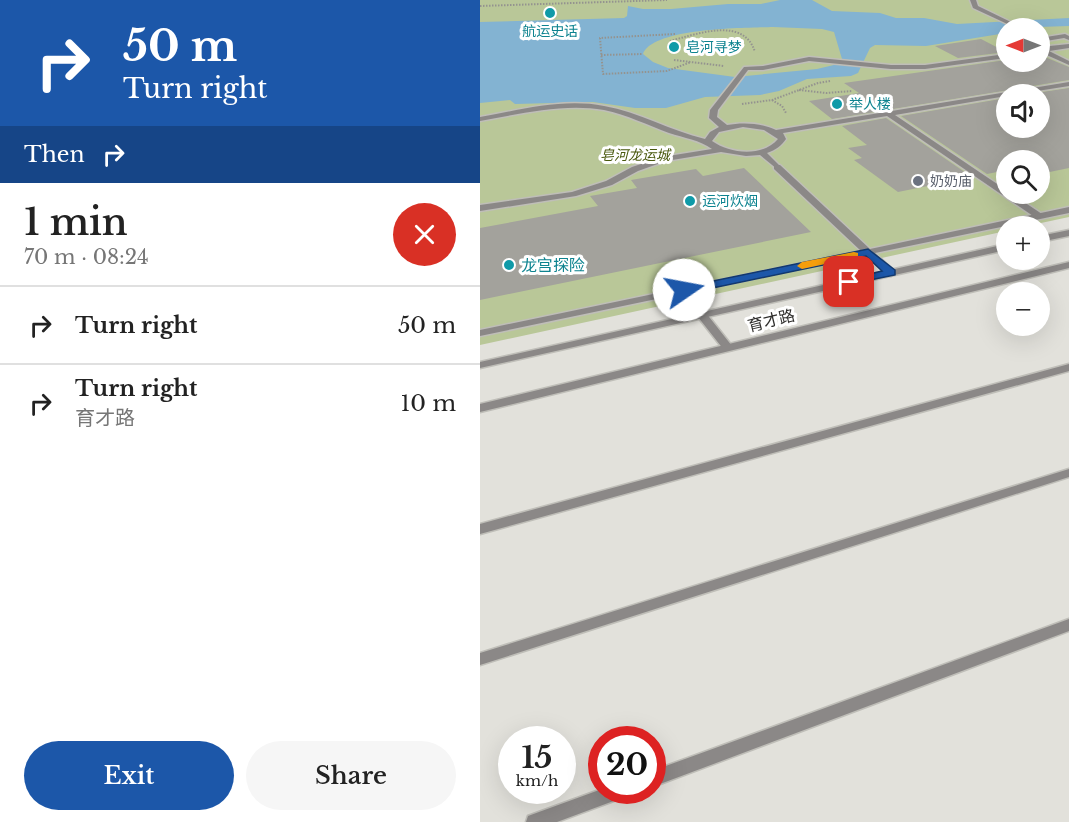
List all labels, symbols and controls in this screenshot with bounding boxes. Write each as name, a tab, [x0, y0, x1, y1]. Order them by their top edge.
marker: 航运史话	[543, 6, 557, 20]
north arrow	[996, 18, 1050, 72]
map controls	[996, 18, 1050, 336]
text: 50 m	[123, 20, 237, 72]
place label: 航运史话	[522, 22, 578, 40]
icon: right	[24, 24, 102, 102]
place label: 皂河寻梦	[686, 38, 742, 56]
marker: 皂河寻梦	[667, 40, 681, 54]
text: Turn right	[123, 72, 267, 105]
button: sound	[996, 84, 1050, 138]
place label: 举人楼	[849, 95, 891, 113]
marker: 举人楼	[830, 97, 844, 111]
icon: right	[97, 138, 130, 171]
text: Then	[24, 141, 85, 168]
park label: 皂河龙运城	[600, 146, 672, 164]
button: search	[996, 150, 1050, 204]
place label: 奶奶庙	[930, 172, 972, 190]
marker: 奶奶庙	[911, 174, 925, 188]
place label: 运河炊烟	[702, 192, 758, 210]
marker: 运河炊烟	[683, 194, 697, 208]
text: 1 min	[24, 200, 128, 245]
button: close	[393, 203, 456, 266]
button: +	[996, 216, 1050, 270]
text: 70 m · 08:24	[24, 245, 149, 269]
place label: 龙宫探险	[521, 255, 585, 275]
pin	[823, 256, 874, 307]
marker: 龙宫探险	[502, 258, 516, 272]
position arrow	[652, 258, 716, 322]
icon: arrive	[832, 265, 865, 298]
button: −	[996, 282, 1050, 336]
street label: 育才路	[745, 304, 797, 336]
icon: right	[24, 309, 57, 342]
text: Turn right	[75, 312, 197, 339]
text: 50 m	[398, 312, 456, 339]
text: Turn right	[75, 375, 197, 402]
icon: right	[24, 387, 57, 420]
text: 10 m	[401, 390, 456, 417]
text: 育才路	[75, 406, 135, 430]
speed limit sign: 20	[588, 726, 666, 804]
text: 15	[522, 739, 552, 776]
button: Exit	[24, 741, 234, 810]
button: Share	[246, 741, 456, 810]
text: km/h	[516, 771, 558, 790]

